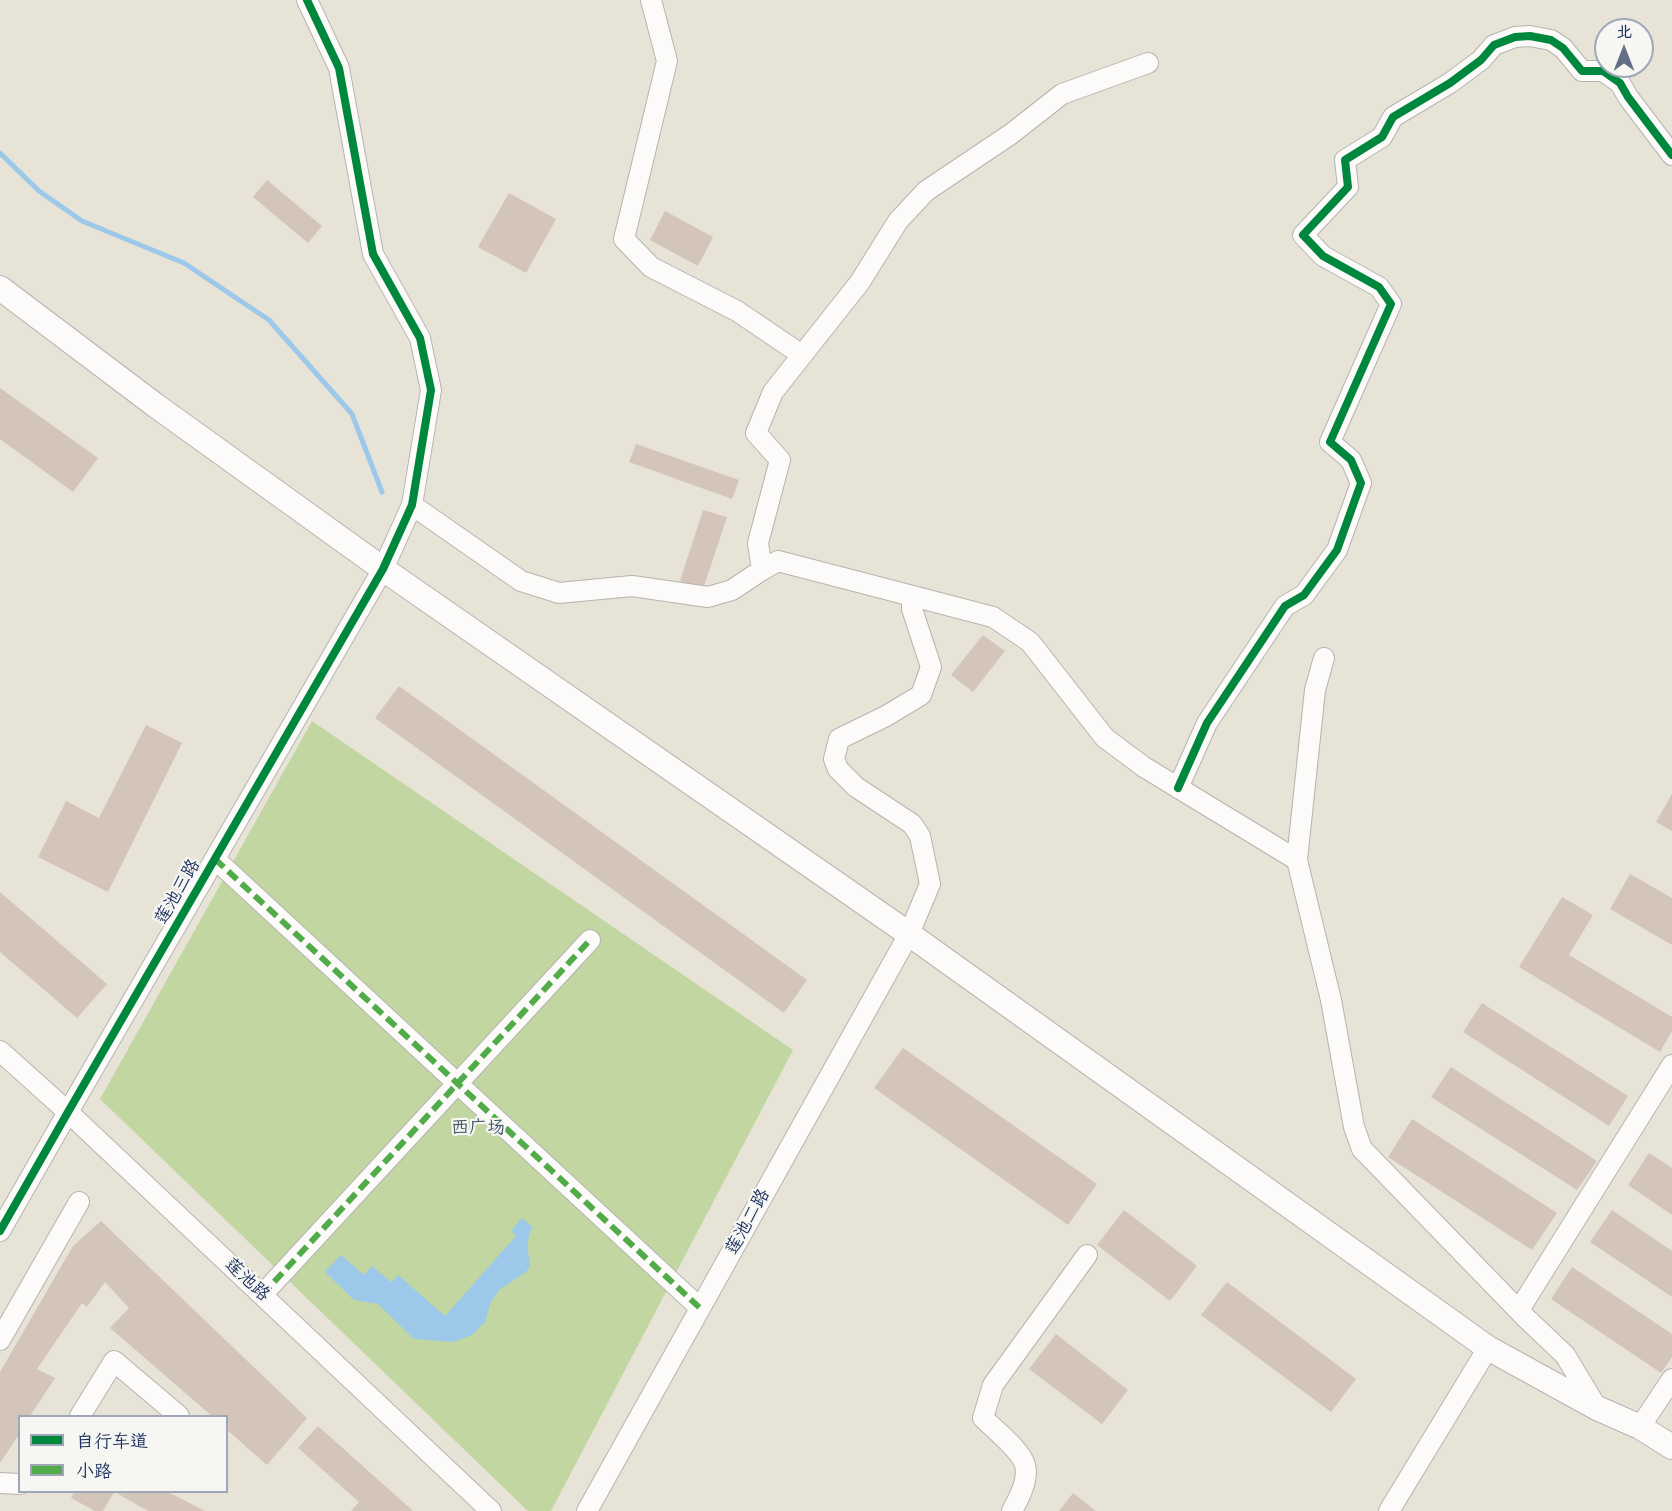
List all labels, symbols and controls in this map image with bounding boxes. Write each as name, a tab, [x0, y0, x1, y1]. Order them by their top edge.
north arrow	[1594, 18, 1654, 78]
text: 北	[1616, 21, 1632, 42]
street label: 莲池三路	[151, 855, 205, 929]
park label: 西广场	[451, 1117, 505, 1139]
street label: 莲池二路	[721, 1185, 775, 1259]
street label: 莲池路	[220, 1254, 274, 1306]
legend	[18, 1415, 228, 1493]
text: 自行车道	[76, 1429, 148, 1453]
text: 小路	[76, 1459, 112, 1483]

